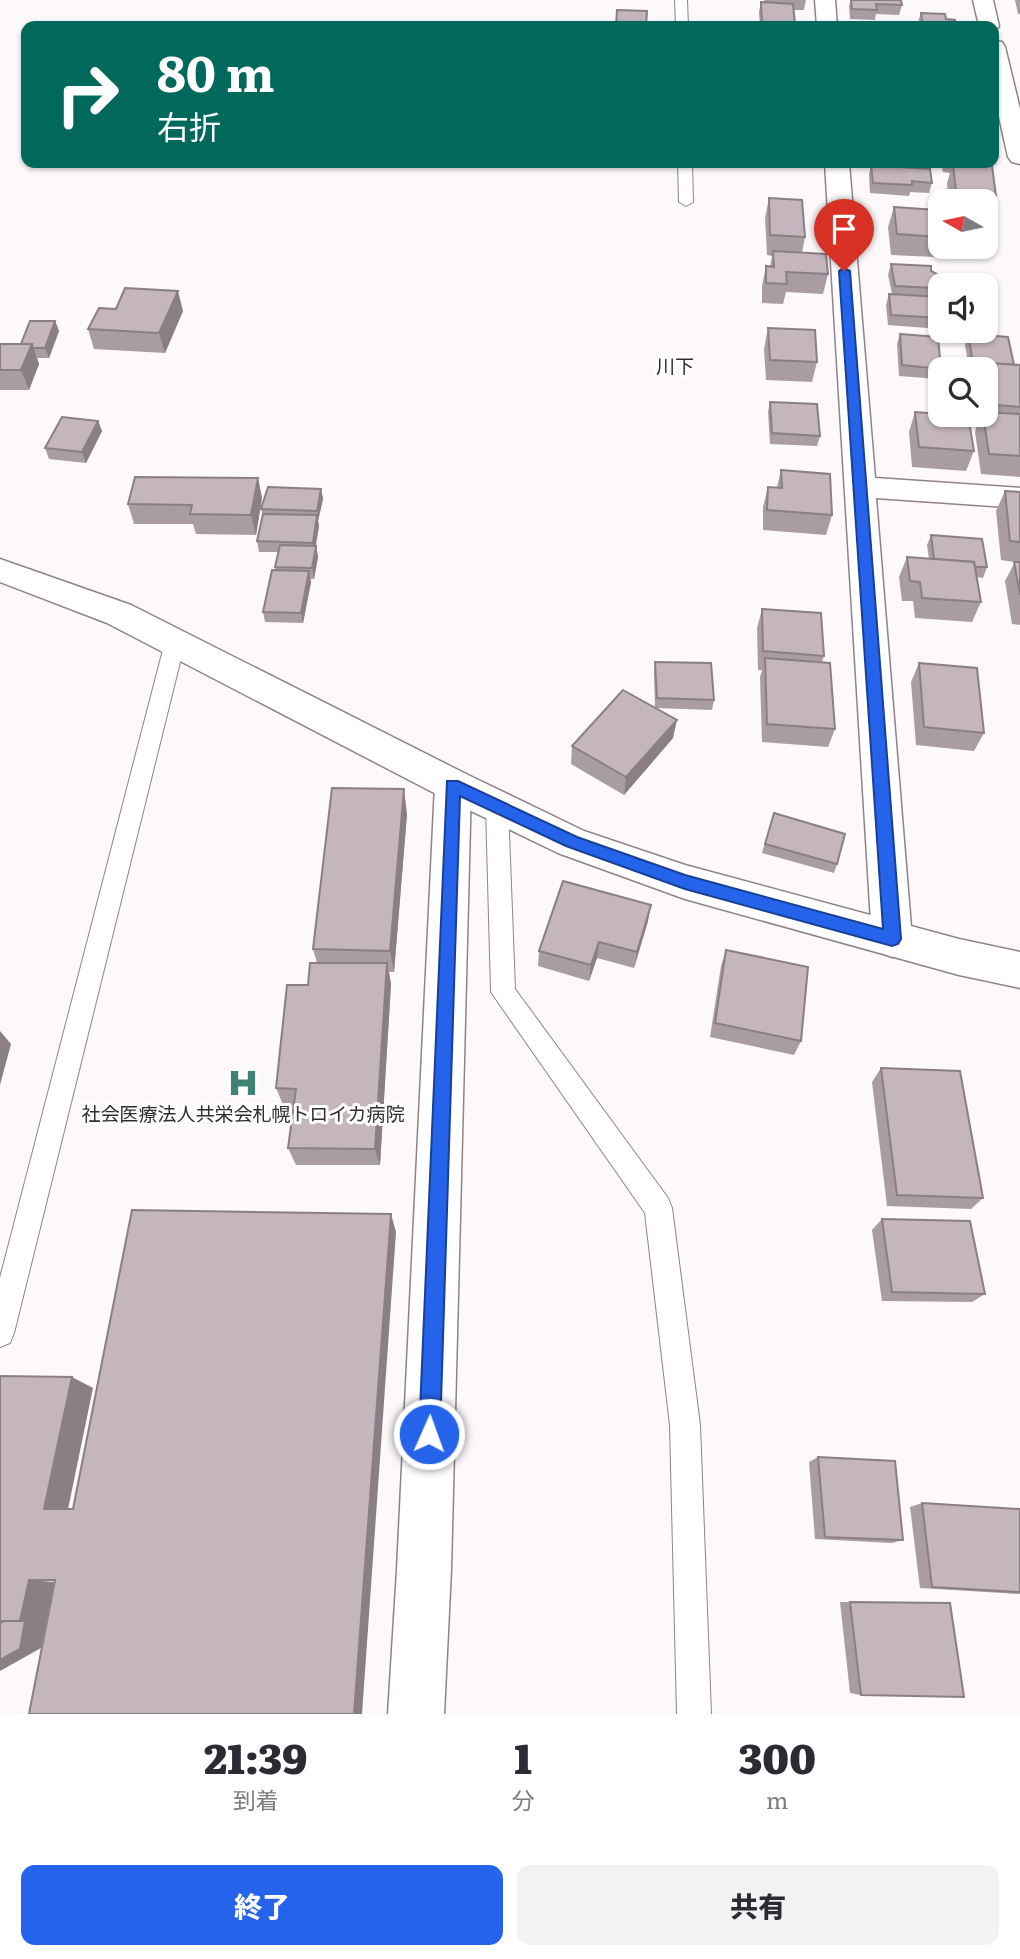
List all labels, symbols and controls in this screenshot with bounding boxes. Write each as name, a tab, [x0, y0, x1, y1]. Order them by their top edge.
text: 80 m	[157, 34, 275, 107]
icon: right	[42, 49, 133, 140]
text: 右折	[157, 101, 221, 149]
north arrow	[928, 189, 998, 259]
map controls	[928, 189, 998, 427]
pin	[814, 199, 874, 271]
icon: arrive	[825, 210, 863, 248]
button: sound	[928, 273, 998, 343]
district label: 川下	[656, 351, 694, 379]
button: search	[928, 357, 998, 427]
hospital icon: 社会医療法人共栄会札幌トロイカ病院	[226, 1066, 260, 1100]
place label: 社会医療法人共栄会札幌トロイカ病院	[81, 1099, 405, 1127]
position arrow	[392, 1397, 466, 1471]
text: 21:39	[204, 1725, 308, 1787]
text: 1	[514, 1725, 532, 1787]
text: 300	[739, 1725, 816, 1787]
text: 到着	[233, 1782, 279, 1816]
text: 分	[512, 1782, 535, 1816]
text: m	[766, 1782, 788, 1816]
button: 終了	[21, 1865, 503, 1945]
button: 共有	[517, 1865, 999, 1945]

